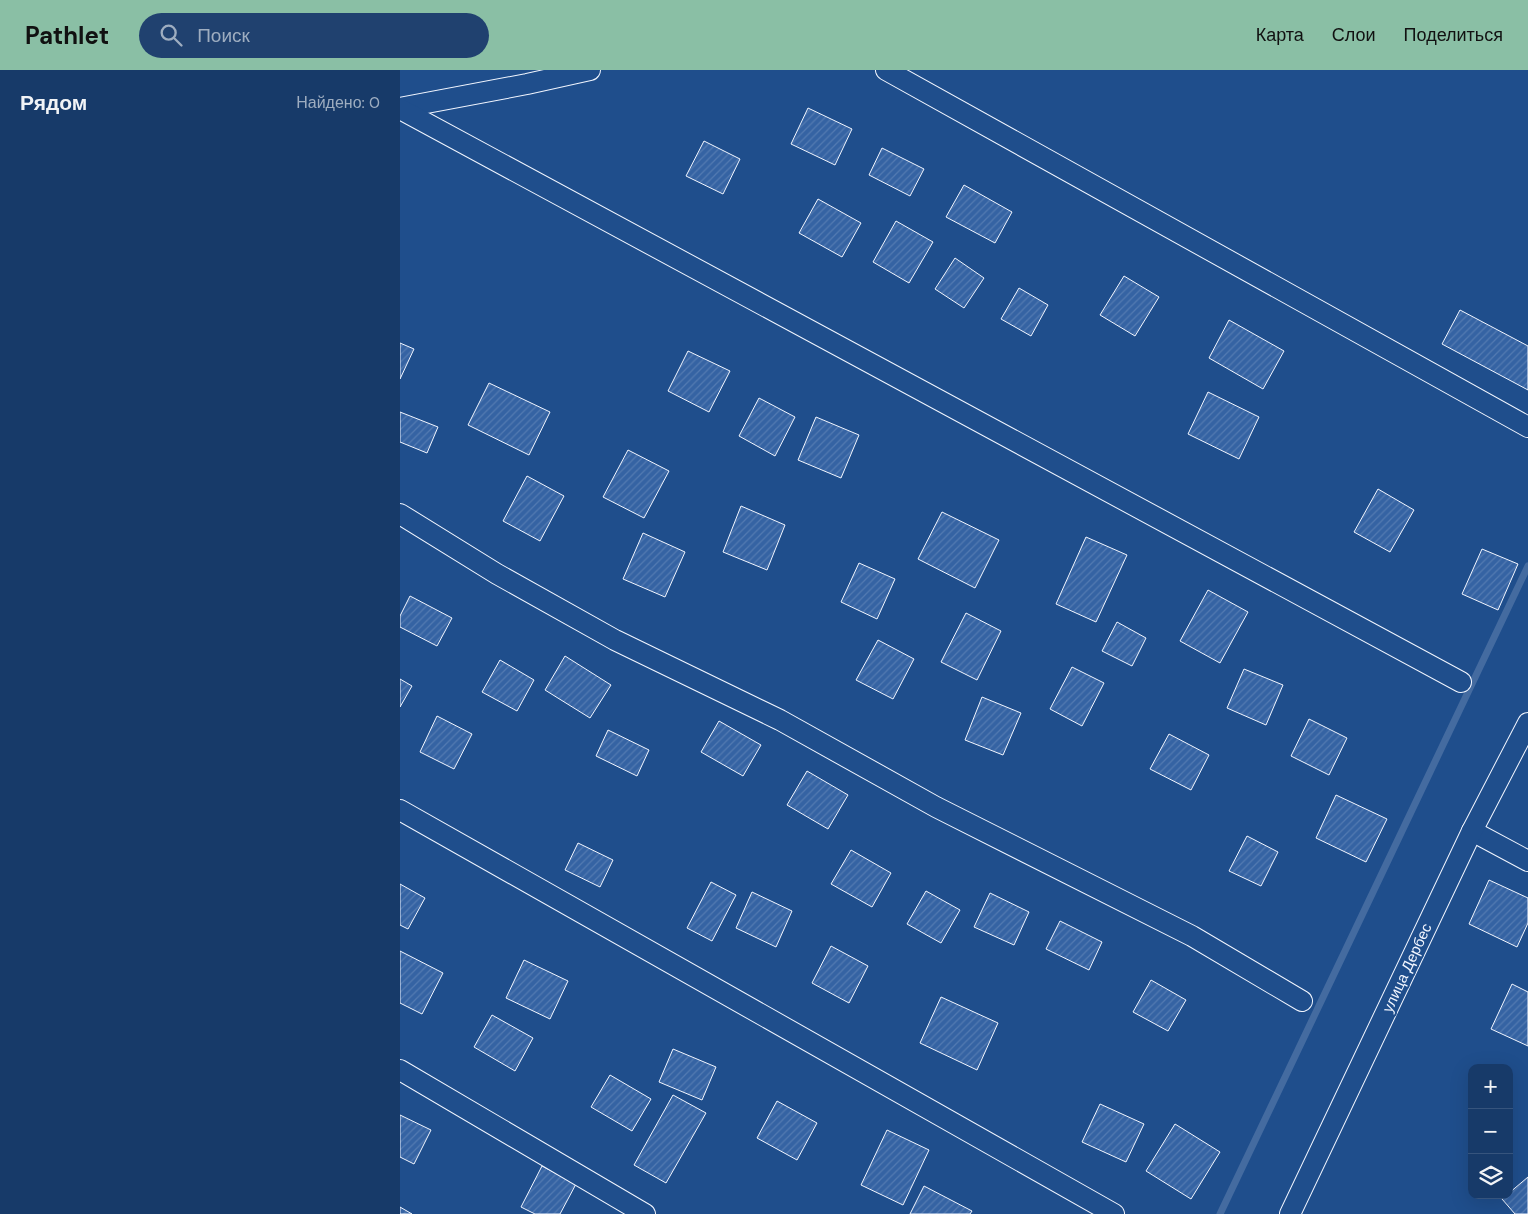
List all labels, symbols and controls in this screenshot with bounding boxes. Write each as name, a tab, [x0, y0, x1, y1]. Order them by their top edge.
search box	[139, 13, 489, 58]
text: Pathlet	[25, 20, 109, 51]
icon: search	[157, 21, 185, 49]
text: Поиск	[197, 23, 250, 48]
text: Карта	[1256, 23, 1304, 47]
text: Слои	[1332, 23, 1376, 47]
text: Поделиться	[1404, 23, 1503, 47]
text: Рядом	[20, 89, 87, 117]
text: Найдено: 0	[296, 92, 380, 113]
street label: улица Дербес	[1378, 920, 1437, 1016]
map controls	[1468, 1064, 1513, 1199]
button: +	[1468, 1064, 1513, 1109]
button: −	[1468, 1109, 1513, 1154]
button: layers	[1468, 1154, 1513, 1199]

